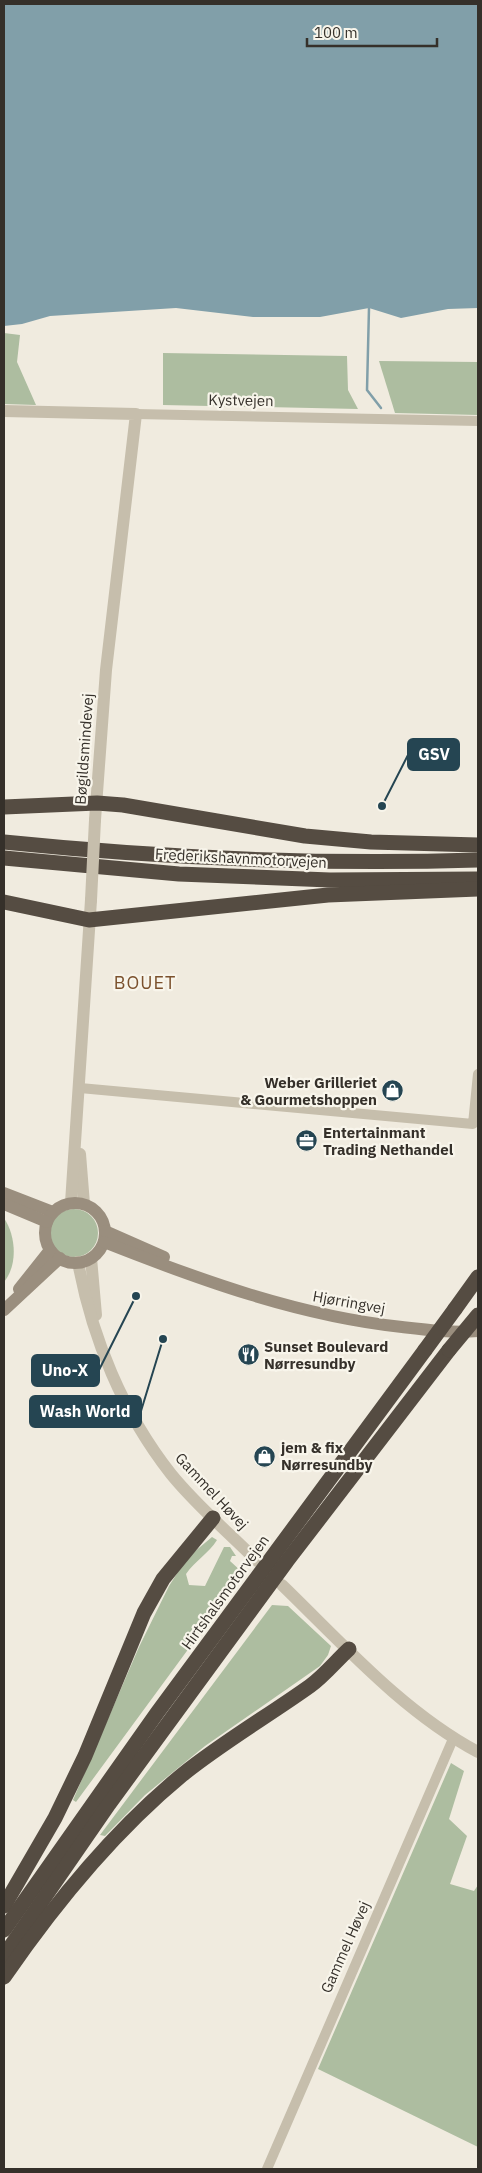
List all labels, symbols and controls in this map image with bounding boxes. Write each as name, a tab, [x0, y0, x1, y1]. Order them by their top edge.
scale bar	[307, 15, 437, 47]
text: 100 m	[314, 23, 358, 42]
street label: Kystvejen	[208, 390, 274, 410]
street label: Bøgildsmindevej	[71, 693, 97, 805]
callout: GSV	[408, 739, 459, 770]
text: GSV	[418, 744, 450, 764]
street label: Frederikshavnmotorvejen	[155, 844, 327, 872]
district label: BOUET	[114, 971, 176, 994]
place label: Weber Grilleriet & Gourmetshoppen	[240, 1073, 377, 1109]
shop icon: Weber Grilleriet & Gourmetshoppen	[381, 1079, 405, 1103]
place label: Entertainmant Trading Nethandel	[323, 1123, 454, 1159]
office icon: Entertainmant Trading Nethandel	[295, 1129, 319, 1153]
street label: Hjørringvej	[311, 1286, 387, 1318]
place label: Sunset Boulevard Nørresundby	[264, 1337, 388, 1373]
restaurant icon: Sunset Boulevard Nørresundby	[236, 1343, 260, 1367]
callout: Uno-X	[32, 1355, 99, 1386]
text: Uno-X	[42, 1360, 89, 1380]
callout: Wash World	[30, 1396, 141, 1427]
text: Wash World	[40, 1401, 130, 1421]
place label: jem & fix Nørresundby	[280, 1438, 372, 1474]
shop icon: jem & fix Nørresundby	[253, 1444, 277, 1468]
street label: Gammel Høvej	[171, 1448, 253, 1534]
street label: Hirtshalsmotorvejen	[177, 1531, 273, 1653]
street label: Gammel Høvej	[316, 1898, 374, 1996]

